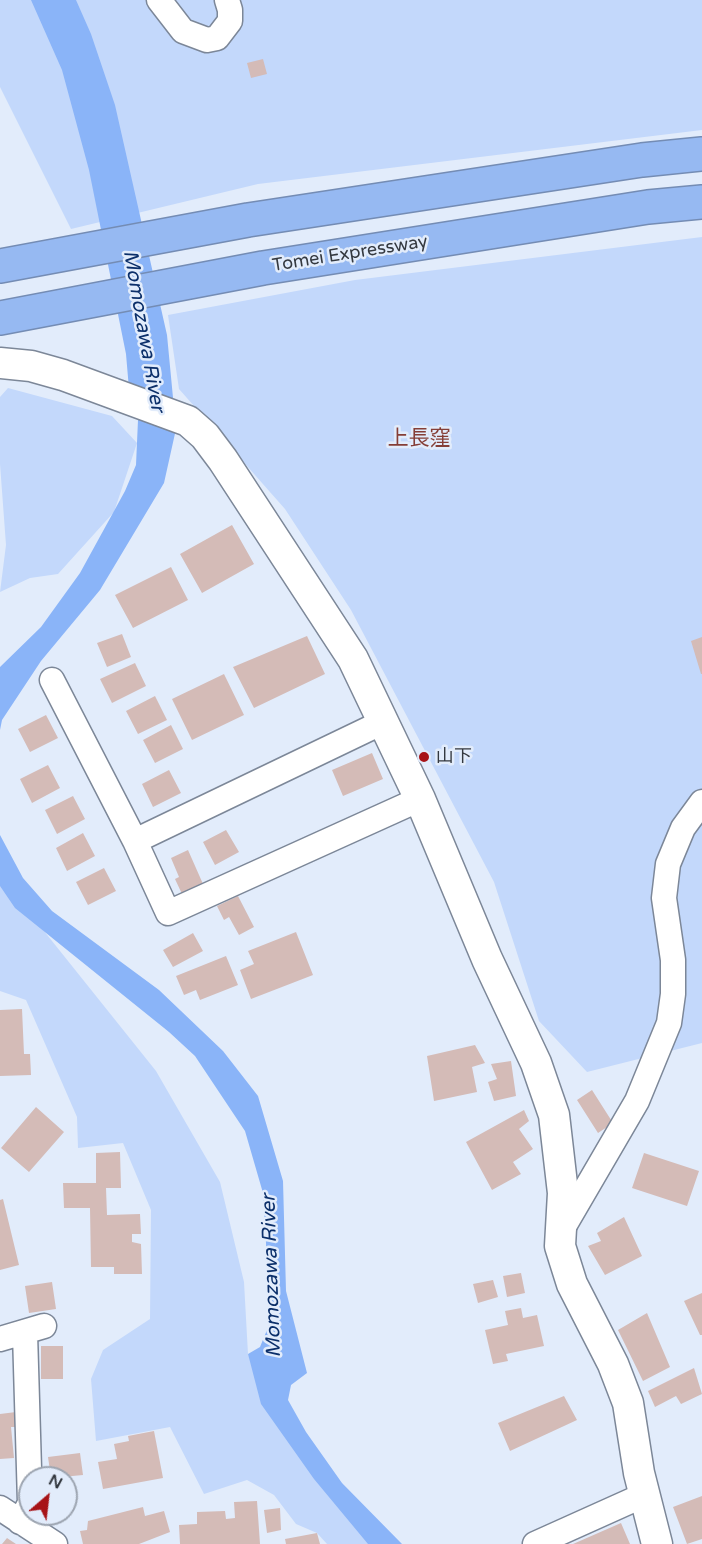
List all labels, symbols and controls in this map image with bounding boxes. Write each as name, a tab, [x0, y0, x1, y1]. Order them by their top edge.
street label: Tomei Expressway	[271, 231, 429, 277]
water label: Momozawa River	[117, 248, 169, 414]
district label: 上長窪	[388, 426, 450, 452]
place label: 山下	[436, 746, 472, 768]
marker: 山下	[417, 750, 431, 764]
water label: Momozawa River	[257, 1194, 287, 1358]
north arrow	[18, 1466, 78, 1526]
text: N	[45, 1470, 66, 1494]

